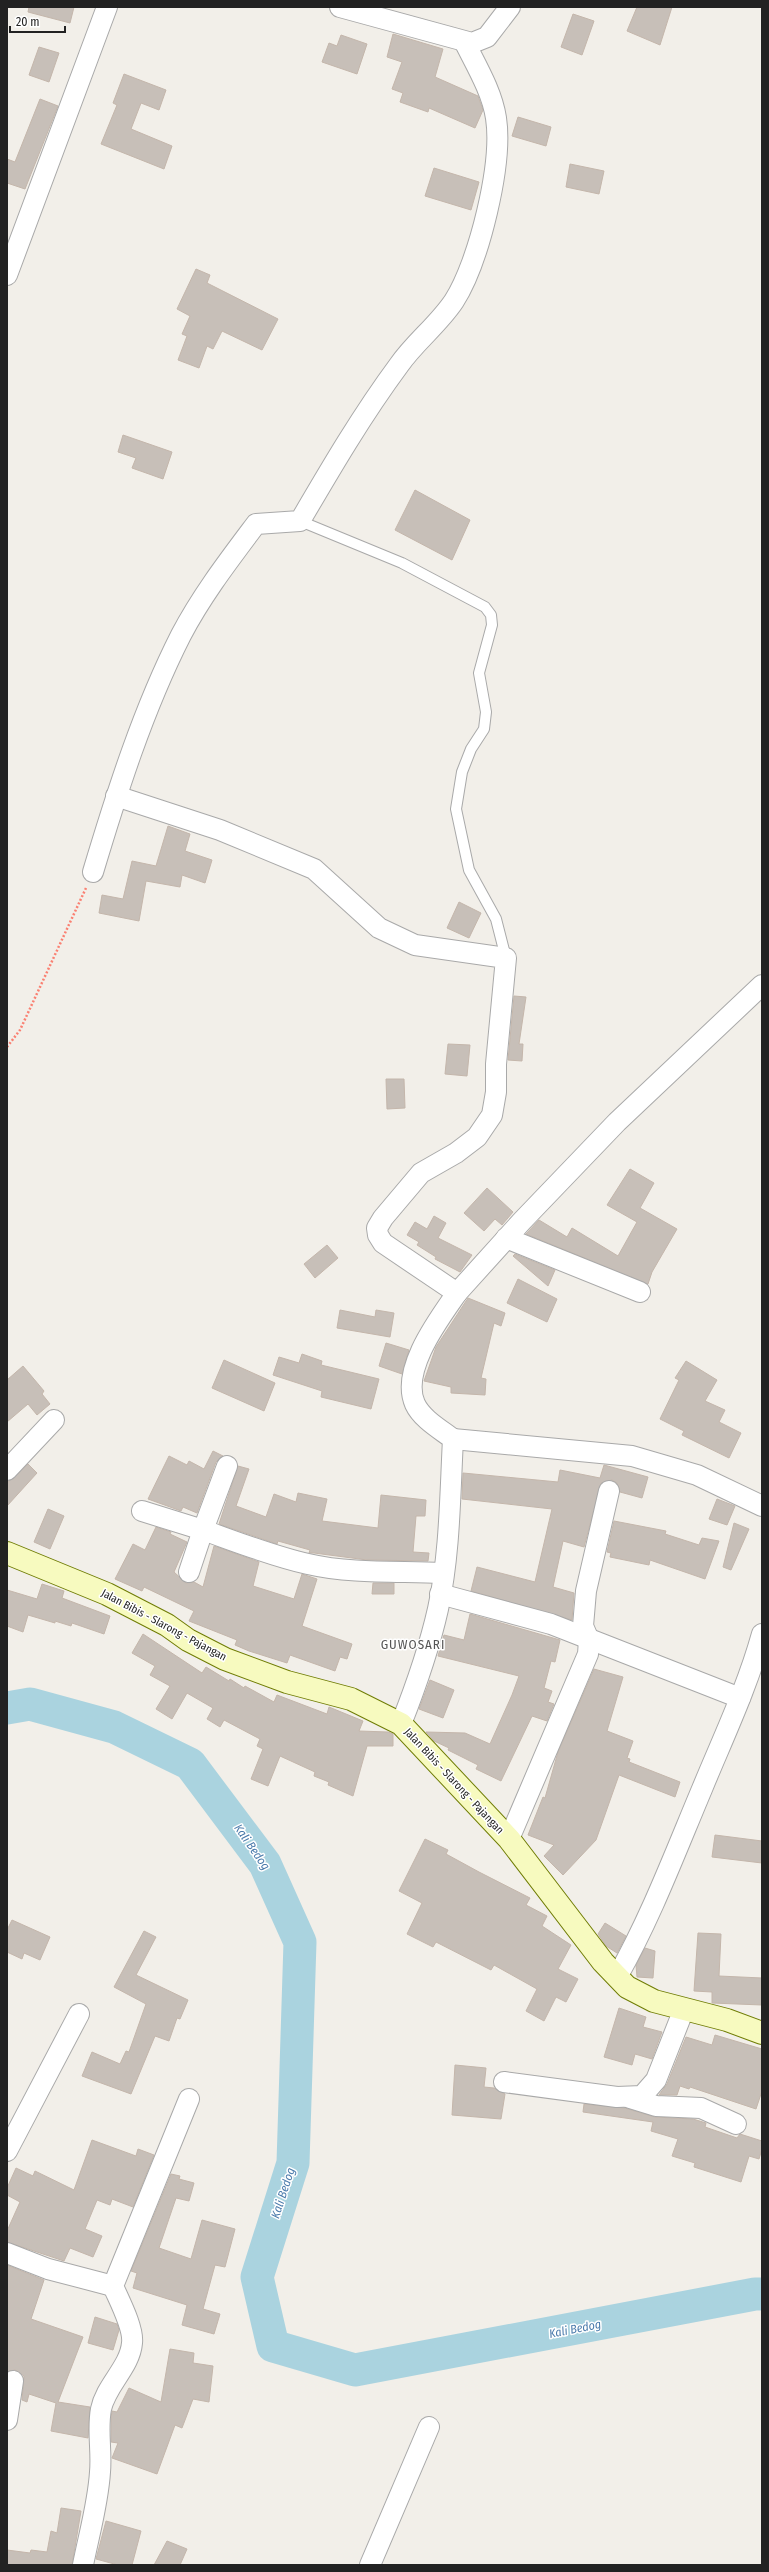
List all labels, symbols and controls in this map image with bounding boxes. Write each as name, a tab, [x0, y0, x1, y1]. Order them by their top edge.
scale bar	[10, 8, 65, 34]
text: 20 m	[16, 15, 40, 29]
street label: Jalan Bibis - Slarong - Pajangan	[99, 1586, 229, 1664]
district label: GUWOSARI	[381, 1637, 445, 1652]
street label: Jalan Bibis - Slarong - Pajangan	[401, 1725, 507, 1837]
water label: Kali Bedog	[231, 1821, 273, 1873]
water label: Kali Bedog	[268, 2166, 298, 2220]
water label: Kali Bedog	[548, 2317, 602, 2341]

